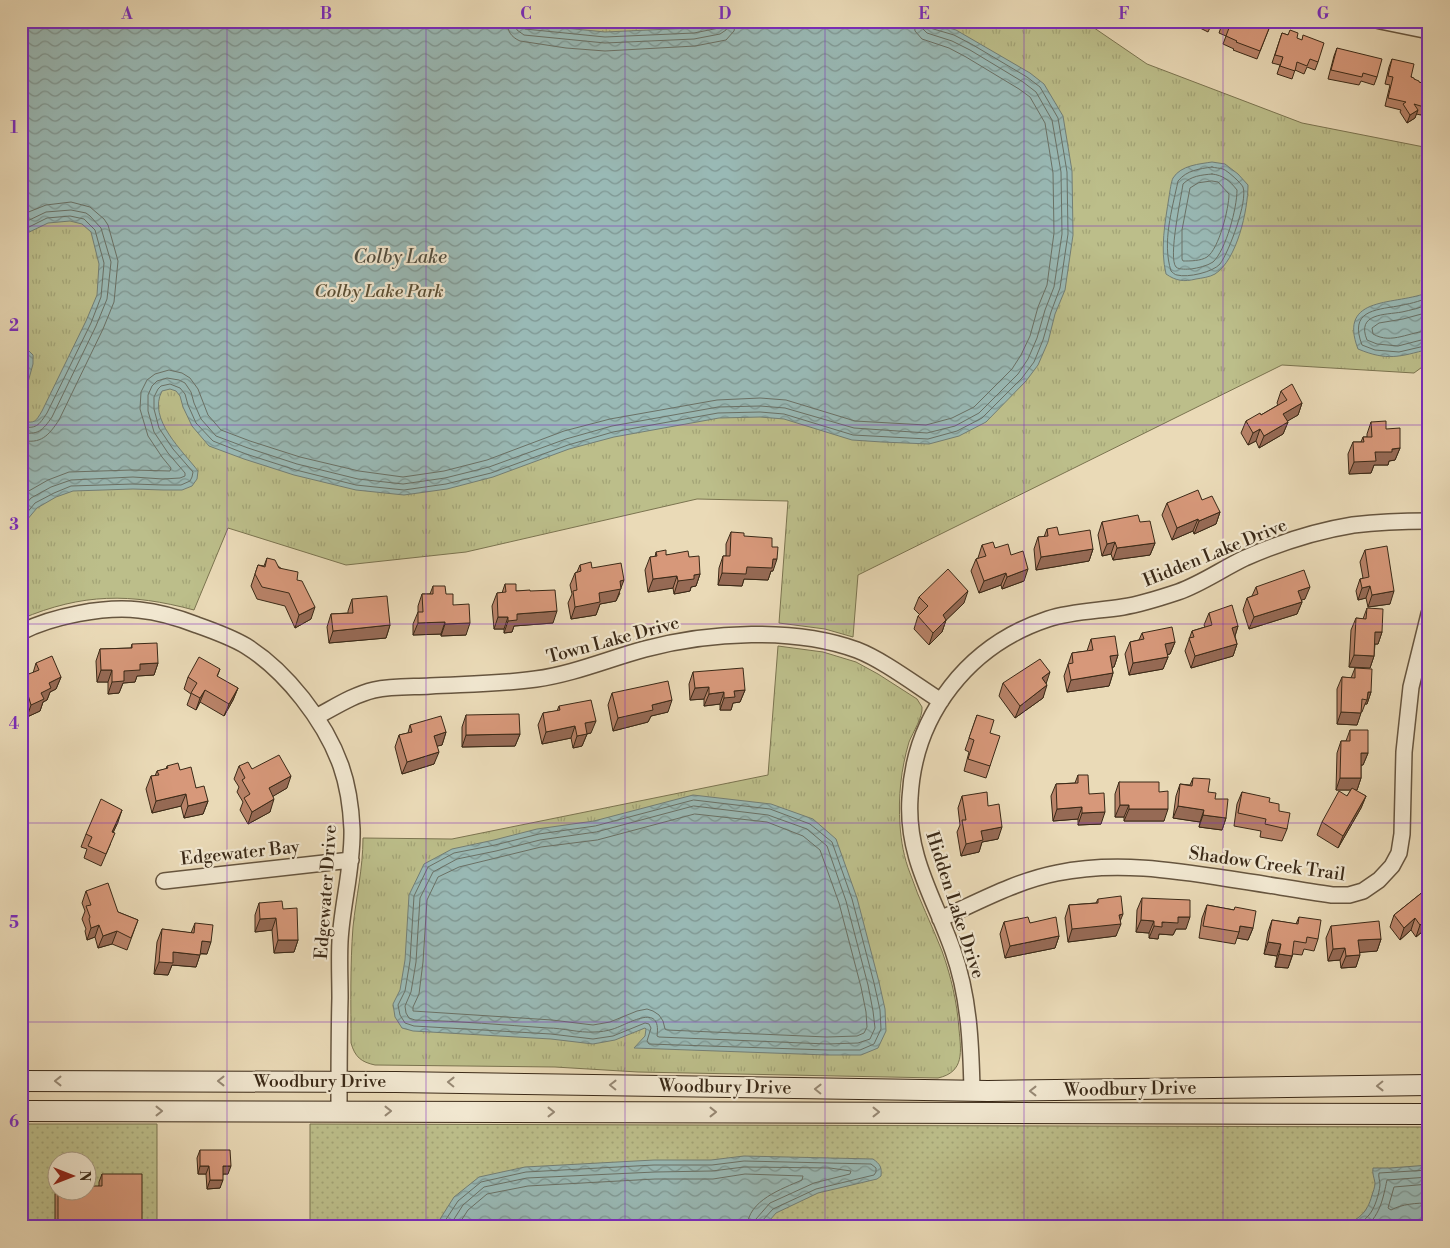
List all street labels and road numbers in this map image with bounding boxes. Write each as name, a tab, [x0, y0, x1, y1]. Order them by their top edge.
street label: Hidden Lake Drive	[1140, 514, 1290, 592]
street label: Town Lake Drive	[544, 611, 682, 669]
street label: Edgewater Drive	[310, 824, 342, 960]
street label: Hidden Lake Drive	[920, 829, 990, 981]
street label: Edgewater Bay	[179, 835, 301, 871]
street label: Shadow Creek Trail	[1187, 842, 1347, 886]
street label: Woodbury Drive	[253, 1070, 386, 1093]
street label: Woodbury Drive	[657, 1074, 792, 1100]
street label: Woodbury Drive	[1062, 1076, 1197, 1102]

